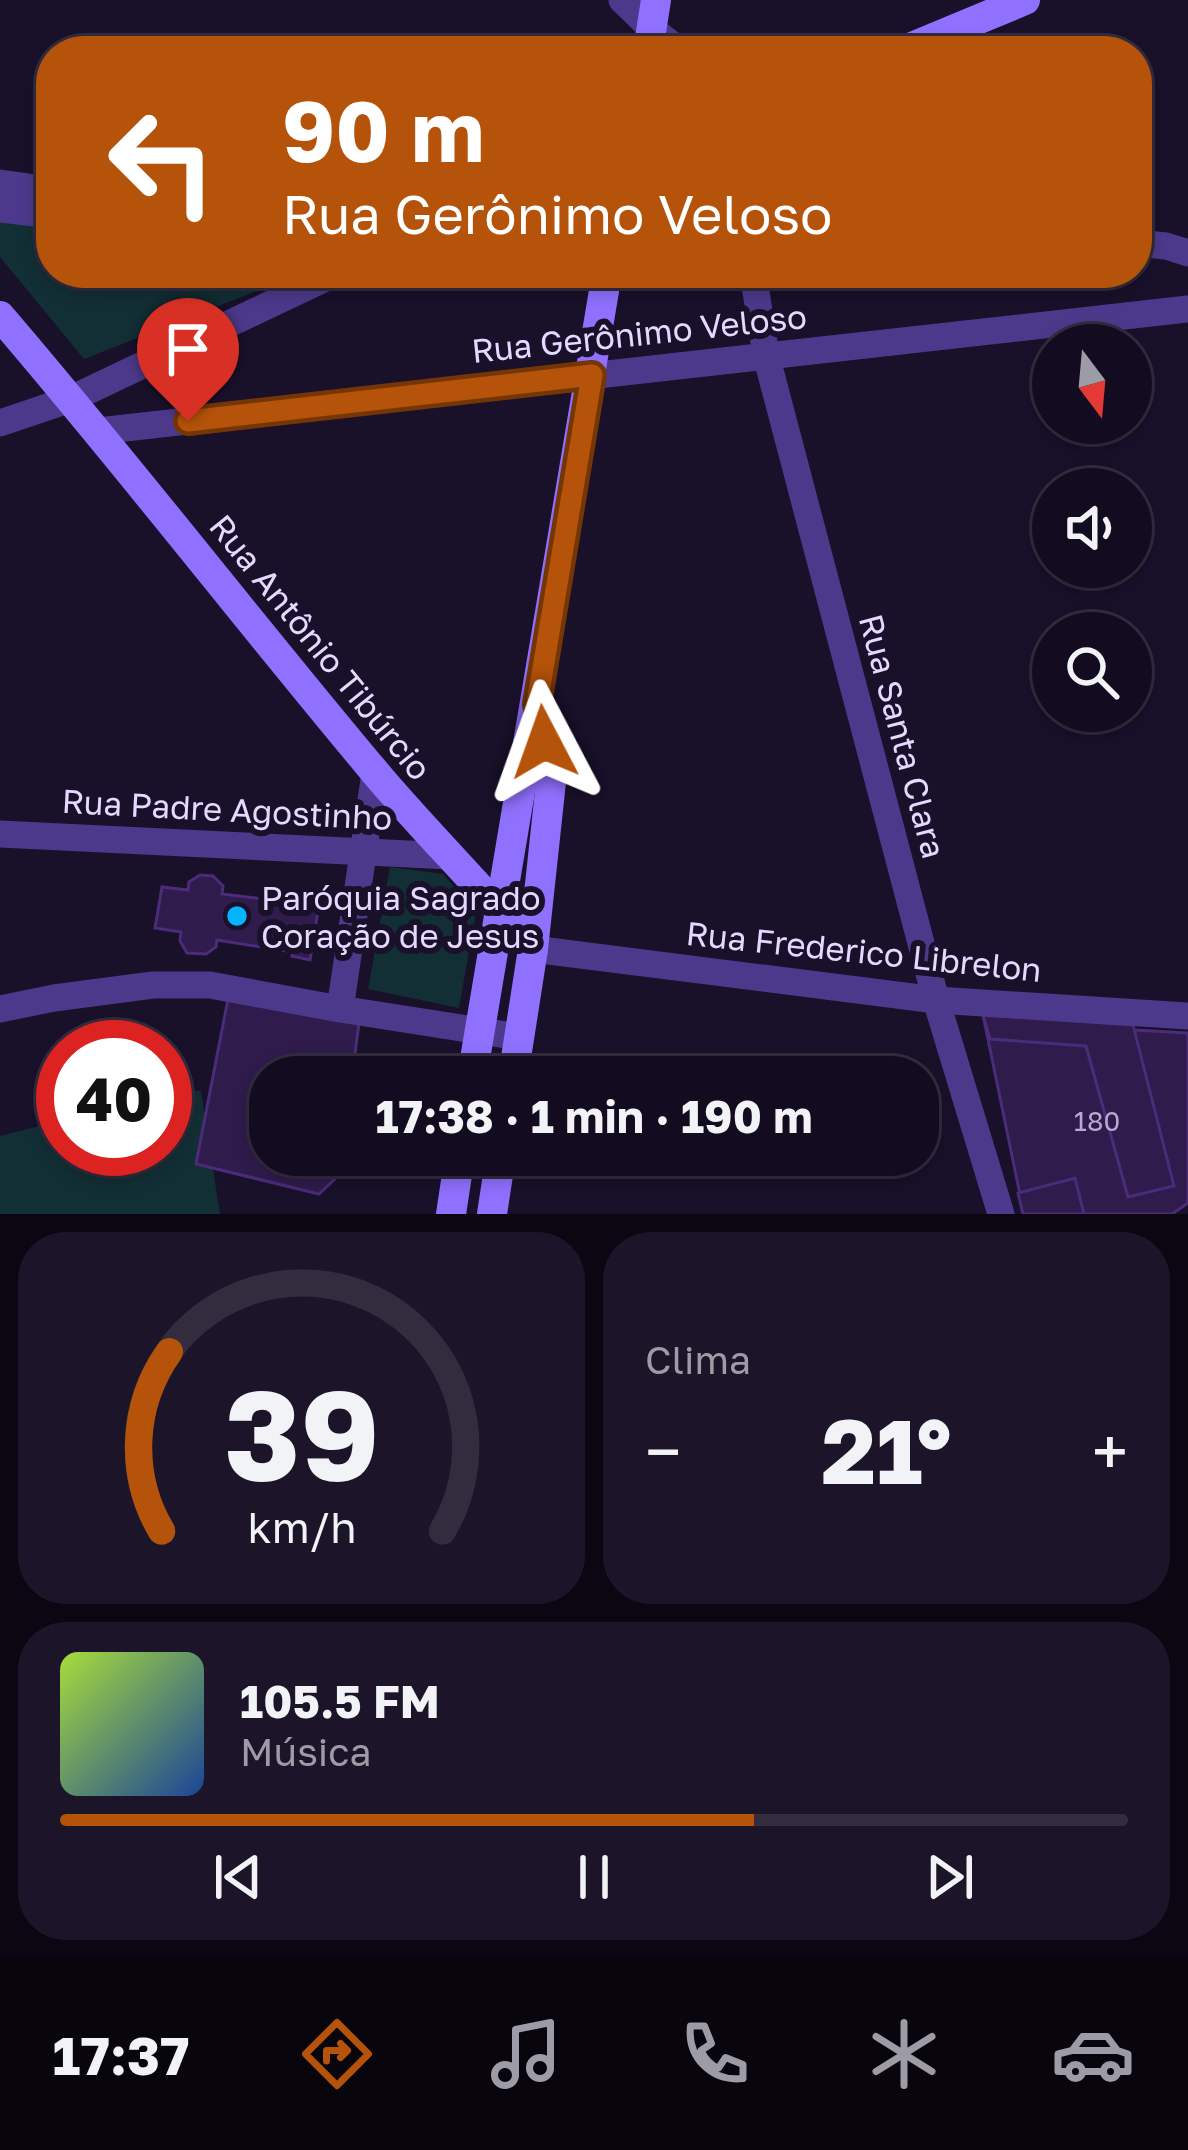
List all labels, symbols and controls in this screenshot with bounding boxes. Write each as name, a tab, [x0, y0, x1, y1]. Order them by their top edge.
text: 90 m	[282, 80, 484, 180]
icon: left	[84, 84, 240, 240]
text: Rua Gerônimo Veloso	[282, 181, 832, 246]
street label: Rua Gerônimo Veloso	[470, 296, 808, 370]
pin	[137, 298, 239, 421]
icon: arrive	[155, 316, 221, 382]
north arrow	[1032, 324, 1152, 444]
map controls	[1032, 324, 1152, 732]
button: sound	[1032, 468, 1152, 588]
street label: Rua Antônio Tibúrcio	[202, 507, 440, 787]
street label: Rua Santa Clara	[852, 610, 954, 862]
button: search	[1032, 612, 1152, 732]
position arrow	[481, 679, 607, 805]
street label: Rua Padre Agostinho	[61, 781, 393, 837]
place label: Paróquia Sagrado Coração de Jesus	[261, 878, 541, 955]
marker: Paróquia Sagrado Coração de Jesus	[224, 903, 250, 929]
street label: Rua Frederico Librelon	[684, 913, 1044, 989]
speed limit sign: 40	[36, 1020, 192, 1176]
text: 17:38 · 1 min · 190 m	[375, 1089, 813, 1143]
house number: 180	[1074, 1105, 1120, 1137]
text: Clima	[645, 1336, 751, 1383]
text: 39	[224, 1358, 379, 1507]
text: 21°	[821, 1396, 952, 1504]
text: −	[645, 1411, 681, 1491]
text: +	[1092, 1411, 1128, 1491]
text: km/h	[247, 1501, 356, 1552]
text: 105.5 FM	[240, 1674, 440, 1728]
text: Música	[240, 1728, 372, 1775]
icon: previous	[205, 1844, 271, 1910]
icon: pause	[561, 1844, 627, 1910]
icon: next	[917, 1844, 983, 1910]
icon: directions	[295, 2012, 379, 2096]
icon: music	[484, 2012, 568, 2096]
icon: phone	[673, 2012, 757, 2096]
icon: climate	[862, 2012, 946, 2096]
icon: car	[1051, 2012, 1135, 2096]
text: 17:37	[53, 2022, 189, 2087]

